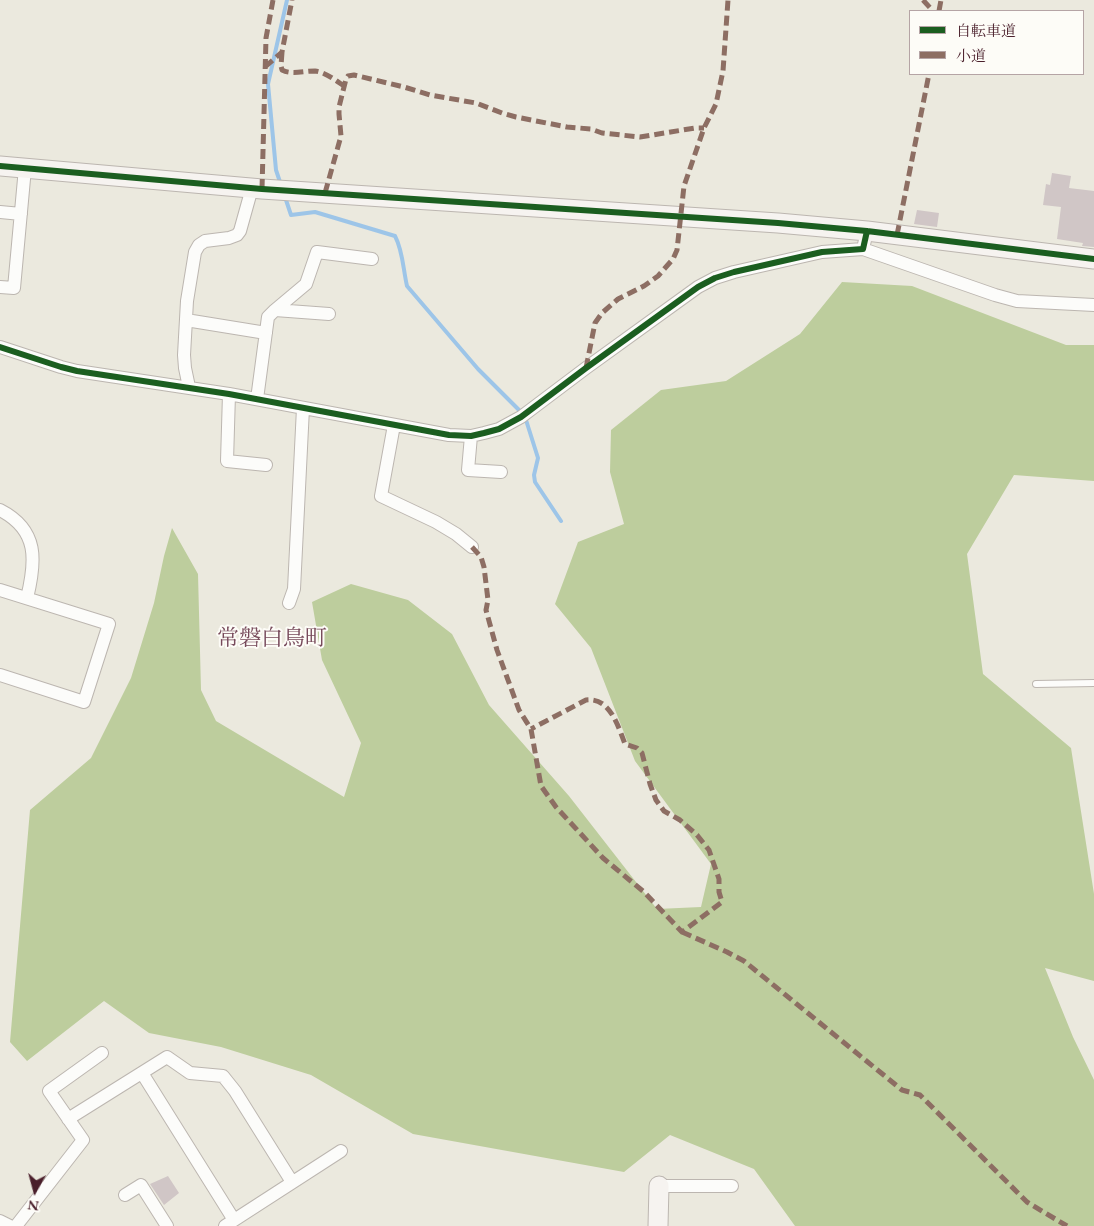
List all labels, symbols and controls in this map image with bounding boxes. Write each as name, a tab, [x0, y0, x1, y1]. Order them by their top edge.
legend	[909, 10, 1084, 75]
text: 自転車道	[956, 21, 1016, 40]
text: 小道	[956, 46, 986, 65]
district label: 常磐白鳥町	[217, 626, 327, 652]
north arrow	[10, 1166, 60, 1216]
text: N	[26, 1196, 40, 1216]

